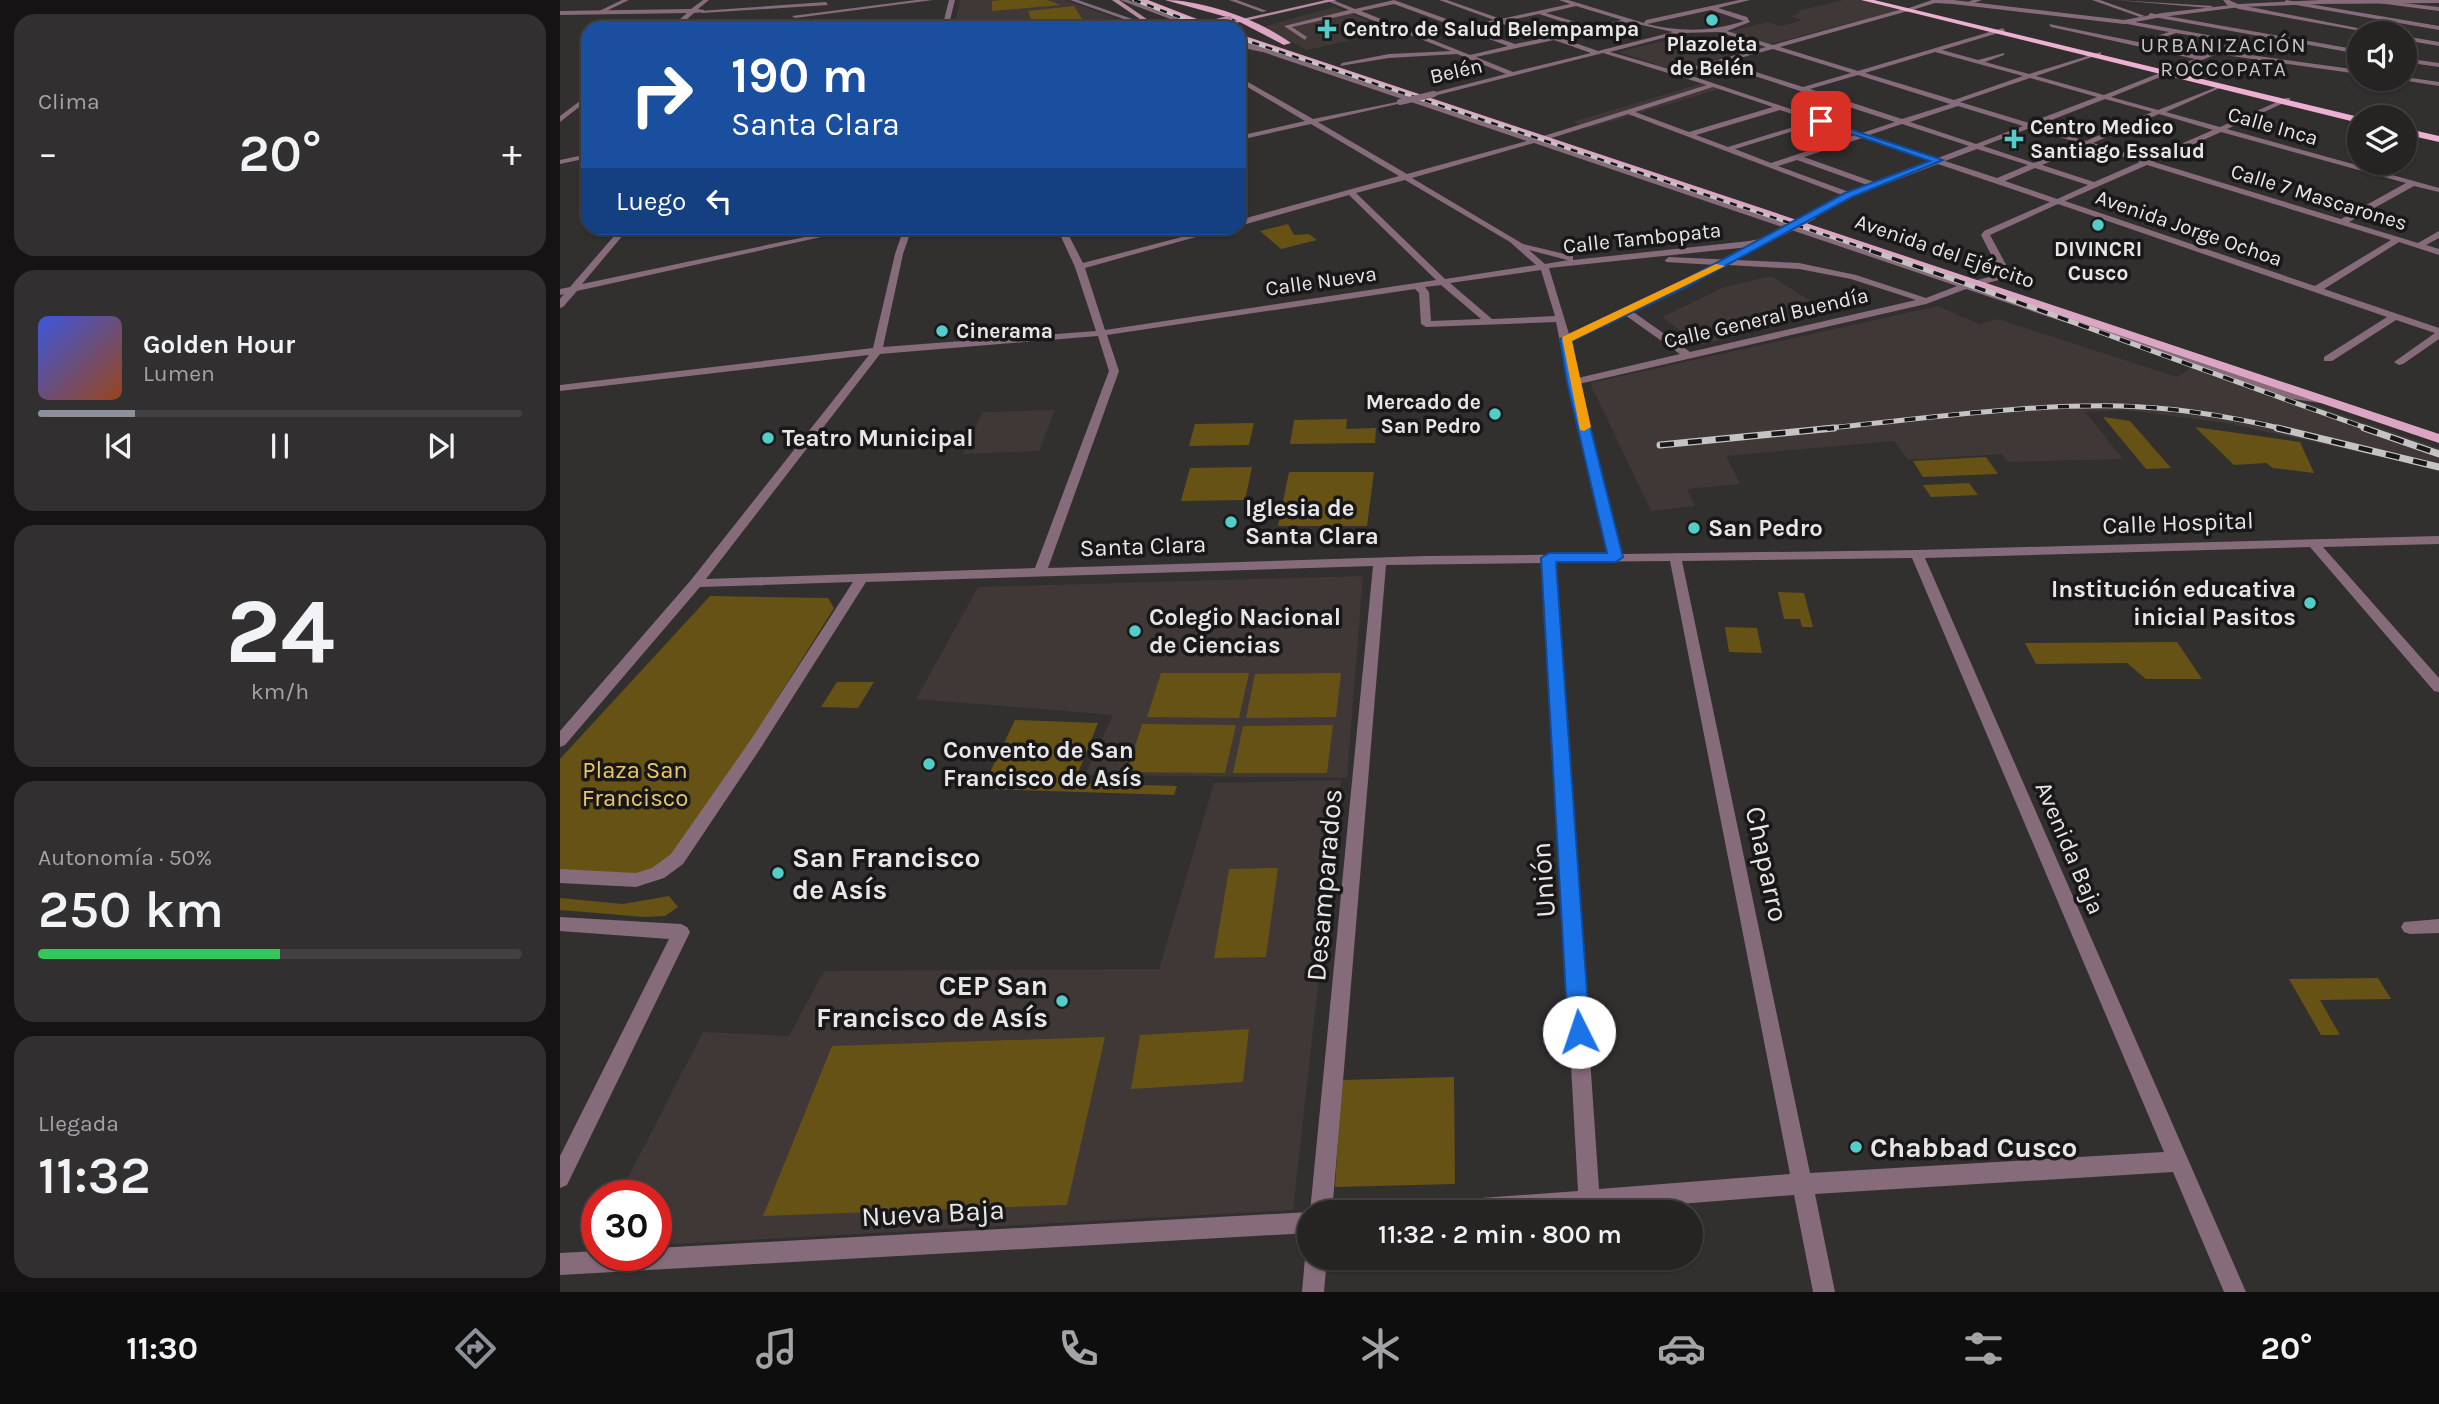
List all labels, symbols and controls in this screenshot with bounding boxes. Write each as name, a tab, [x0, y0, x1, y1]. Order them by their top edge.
marker: Plazoleta de Belén	[1704, 12, 1720, 28]
place label: Centro de Salud Belempampa	[1343, 17, 1639, 41]
marker: Centro de Salud Belempampa	[1317, 19, 1337, 39]
map controls	[2347, 21, 2417, 175]
button: sound	[2347, 21, 2417, 91]
place label: Plazoleta de Belén	[1666, 32, 1758, 80]
district label: URBANIZACIÓN ROCCOPATA	[2140, 33, 2308, 81]
text: 190 m	[731, 47, 868, 104]
icon: right	[616, 49, 707, 140]
street label: Belén	[1427, 53, 1485, 89]
text: Clima	[38, 88, 100, 115]
pin	[1791, 91, 1851, 151]
icon: arrive	[1802, 102, 1840, 140]
street label: Calle Inca	[2225, 102, 2321, 150]
button: layers	[2347, 105, 2417, 175]
text: Santa Clara	[731, 106, 900, 143]
place label: Centro Medico Santiago Essalud	[2030, 115, 2205, 163]
text: 20°	[239, 123, 321, 184]
marker: Centro Medico Santiago Essalud	[2004, 129, 2024, 149]
text: −	[38, 131, 58, 176]
text: +	[502, 131, 522, 176]
street label: Calle 7 Mascarones	[2228, 159, 2410, 235]
icon: left	[700, 182, 738, 220]
street label: Avenida Jorge Ochoa	[2093, 185, 2285, 271]
text: Luego	[616, 186, 686, 217]
street label: Avenida del Ejército	[1852, 209, 2038, 293]
marker: DIVINCRI Cusco	[2090, 217, 2106, 233]
street label: Calle Tambopata	[1562, 218, 1722, 258]
place label: DIVINCRI Cusco	[2054, 237, 2142, 285]
street label: Calle Nueva	[1264, 261, 1378, 301]
street label: Calle General Buendía	[1661, 283, 1871, 353]
place label: Cinerama	[956, 319, 1053, 343]
marker: Cinerama	[934, 323, 950, 339]
text: Golden Hour	[143, 329, 295, 360]
text: Lumen	[143, 360, 215, 387]
place label: Mercado de San Pedro	[1366, 390, 1481, 438]
marker: Mercado de San Pedro	[1487, 406, 1503, 422]
place label: Teatro Municipal	[782, 424, 974, 452]
icon: previous	[100, 427, 138, 465]
icon: pause	[261, 427, 299, 465]
icon: next	[422, 427, 460, 465]
marker: Teatro Municipal	[760, 430, 776, 446]
place label: Iglesia de Santa Clara	[1245, 494, 1379, 550]
street label: Calle Hospital	[2102, 506, 2254, 540]
marker: Iglesia de Santa Clara	[1223, 514, 1239, 530]
place label: San Pedro	[1708, 514, 1823, 542]
marker: San Pedro	[1686, 520, 1702, 536]
street label: Santa Clara	[1079, 530, 1207, 562]
place label: Institución educativa inicial Pasitos	[2051, 575, 2296, 631]
text: 24	[225, 579, 335, 685]
marker: Institución educativa inicial Pasitos	[2302, 595, 2318, 611]
place label: Colegio Nacional de Ciencias	[1149, 603, 1341, 659]
marker: Colegio Nacional de Ciencias	[1127, 623, 1143, 639]
text: km/h	[251, 678, 309, 705]
place label: Convento de San Francisco de Asís	[943, 736, 1142, 792]
park label: Plaza San Francisco	[582, 756, 688, 812]
marker: Convento de San Francisco de Asís	[921, 756, 937, 772]
street label: Avenida Baja	[2030, 778, 2110, 918]
street label: Desamparados	[1299, 787, 1349, 983]
street label: Chaparro	[1739, 803, 1795, 925]
place label: San Francisco de Asís	[792, 841, 980, 906]
street label: Unión	[1524, 841, 1562, 919]
text: Autonomía · 50%	[38, 844, 212, 871]
marker: San Francisco de Asís	[770, 865, 786, 881]
text: 250 km	[38, 879, 224, 940]
place label: CEP San Francisco de Asís	[816, 969, 1048, 1034]
marker: CEP San Francisco de Asís	[1054, 993, 1070, 1009]
position arrow	[1542, 995, 1616, 1069]
text: Llegada	[38, 1110, 119, 1137]
place label: Chabbad Cusco	[1870, 1131, 2077, 1164]
marker: Chabbad Cusco	[1848, 1139, 1864, 1155]
text: 11:32	[38, 1145, 151, 1206]
speed limit sign: 30	[581, 1180, 672, 1271]
street label: Nueva Baja	[860, 1193, 1006, 1233]
text: 11:32 · 2 min · 800 m	[1378, 1219, 1622, 1250]
icon: directions	[451, 1324, 500, 1373]
icon: music	[752, 1324, 801, 1373]
icon: phone	[1054, 1324, 1103, 1373]
icon: climate	[1356, 1324, 1405, 1373]
icon: car	[1657, 1324, 1706, 1373]
icon: filters	[1959, 1324, 2008, 1373]
text: 11:30	[126, 1330, 198, 1367]
text: 20°	[2261, 1330, 2313, 1367]

